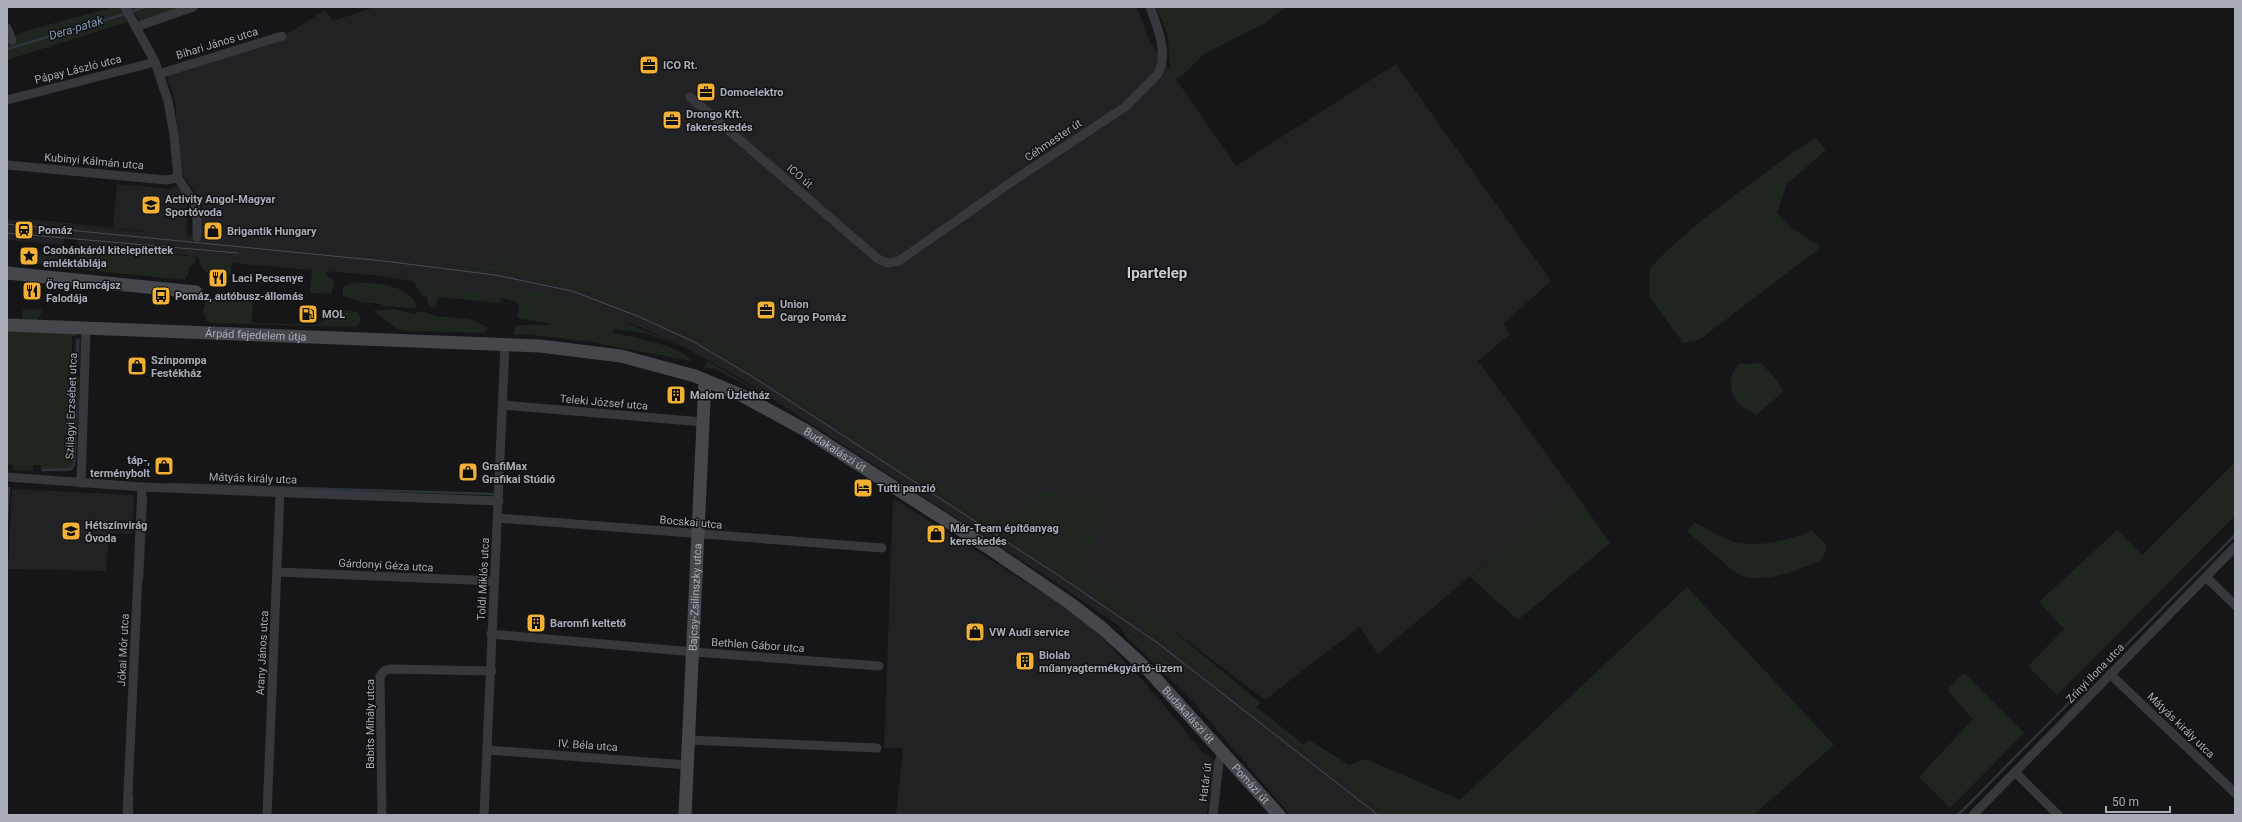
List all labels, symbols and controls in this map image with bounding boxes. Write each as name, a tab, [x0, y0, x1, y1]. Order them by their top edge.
water label: Dera-patak	[47, 13, 106, 43]
street label: Bihari János utca	[175, 25, 260, 62]
street label: Pápay László utca	[33, 52, 123, 87]
office icon: ICO Rt.	[638, 54, 660, 76]
place label: ICO Rt.	[663, 59, 698, 72]
office icon: Domoelektro	[695, 81, 717, 103]
place label: Domoelektro	[720, 86, 784, 99]
place label: Drongo Kft. fakereskedés	[686, 108, 753, 134]
office icon: Drongo Kft. fakereskedés	[661, 109, 683, 131]
street label: Céhmester út	[1022, 116, 1085, 164]
street label: Kubinyi Kálmán utca	[44, 151, 144, 172]
street label: ICO út	[784, 162, 816, 191]
place label: Activity Angol-Magyar Sportóvoda	[165, 193, 276, 219]
school or university icon: Activity Angol-Magyar Sportóvoda	[140, 194, 162, 216]
station icon: Pomáz	[13, 219, 35, 241]
shop icon: Brigantik Hungary	[202, 220, 224, 242]
place label: Pomáz	[38, 224, 73, 237]
place label: Brigantik Hungary	[227, 225, 317, 238]
place label: Csobánkáról kitelepítettek emléktáblája	[43, 244, 173, 270]
place icon: Csobánkáról kitelepítettek emléktáblája	[18, 245, 40, 267]
district label: Ipartelep	[1127, 264, 1187, 282]
restaurant icon: Laci Pecsenye	[207, 267, 229, 289]
place label: Laci Pecsenye	[232, 272, 303, 285]
place label: Öreg Rumcájsz Falodája	[46, 278, 121, 305]
restaurant icon: Öreg Rumcájsz Falodája	[21, 280, 43, 302]
bus stop icon: Pomáz, autóbusz-állomás	[150, 285, 172, 307]
place label: Pomáz, autóbusz-állomás	[175, 290, 304, 303]
place label: Union Cargo Pomáz	[780, 298, 847, 324]
office icon: Union Cargo Pomáz	[755, 299, 777, 321]
fuel station icon: MOL	[297, 303, 319, 325]
place label: MOL	[322, 308, 345, 321]
street label: Árpád fejedelem útja	[205, 327, 307, 344]
street label: Szilágyi Erzsébet utca	[63, 352, 80, 460]
place label: Színpompa Festékház	[151, 354, 207, 380]
shop icon: Színpompa Festékház	[126, 355, 148, 377]
building icon: Malom Üzletház	[665, 384, 687, 406]
place label: Malom Üzletház	[690, 388, 770, 402]
street label: Teleki József utca	[559, 392, 649, 413]
street label: Budakalászi út	[801, 425, 869, 475]
place label: táp-, terménybolt	[90, 454, 150, 480]
shop icon: táp-, terménybolt	[153, 455, 175, 477]
place label: GrafiMax Grafikai Stúdió	[482, 460, 555, 486]
shop icon: GrafiMax Grafikai Stúdió	[457, 461, 479, 483]
street label: Mátyás király utca	[209, 470, 297, 487]
hotel icon: Tutti panzió	[852, 477, 874, 499]
place label: Tutti panzió	[877, 482, 936, 495]
street label: Bocskai utca	[659, 513, 723, 532]
place label: Hétszínvirág Óvoda	[85, 519, 147, 545]
school or university icon: Hétszínvirág Óvoda	[60, 520, 82, 542]
place label: Már-Team építőanyag kereskedés	[950, 522, 1059, 548]
shop icon: Már-Team építőanyag kereskedés	[925, 523, 947, 545]
street label: Toldi Miklós utca	[475, 537, 492, 621]
street label: Bajcsy-Zsilinszky utca	[687, 543, 704, 651]
street label: Gárdonyi Géza utca	[338, 557, 434, 574]
street label: Arany János utca	[254, 610, 271, 696]
building icon: Baromfi keltető	[525, 612, 547, 634]
street label: Jókai Mór utca	[115, 613, 132, 687]
place label: Baromfi keltető	[550, 617, 626, 630]
shop icon: VW Audi service	[964, 621, 986, 643]
place label: VW Audi service	[989, 626, 1070, 639]
street label: Bethlen Gábor utca	[711, 636, 805, 655]
street label: Zrínyi Ilona utca	[2064, 641, 2127, 706]
place label: Biolab műanyagtermékgyártó-üzem	[1039, 649, 1183, 675]
building icon: Biolab műanyagtermékgyártó-üzem	[1014, 650, 1036, 672]
street label: Babits Mihály utca	[364, 679, 377, 769]
street label: Budakalászi út	[1159, 684, 1217, 746]
street label: Mátyás király utca	[2144, 690, 2217, 761]
street label: IV. Béla utca	[558, 737, 618, 754]
street label: Határ út	[1197, 761, 1214, 802]
street label: Pomázi út	[1229, 761, 1272, 807]
scale bar	[2106, 788, 2170, 814]
text: 50 m	[2112, 795, 2139, 809]

